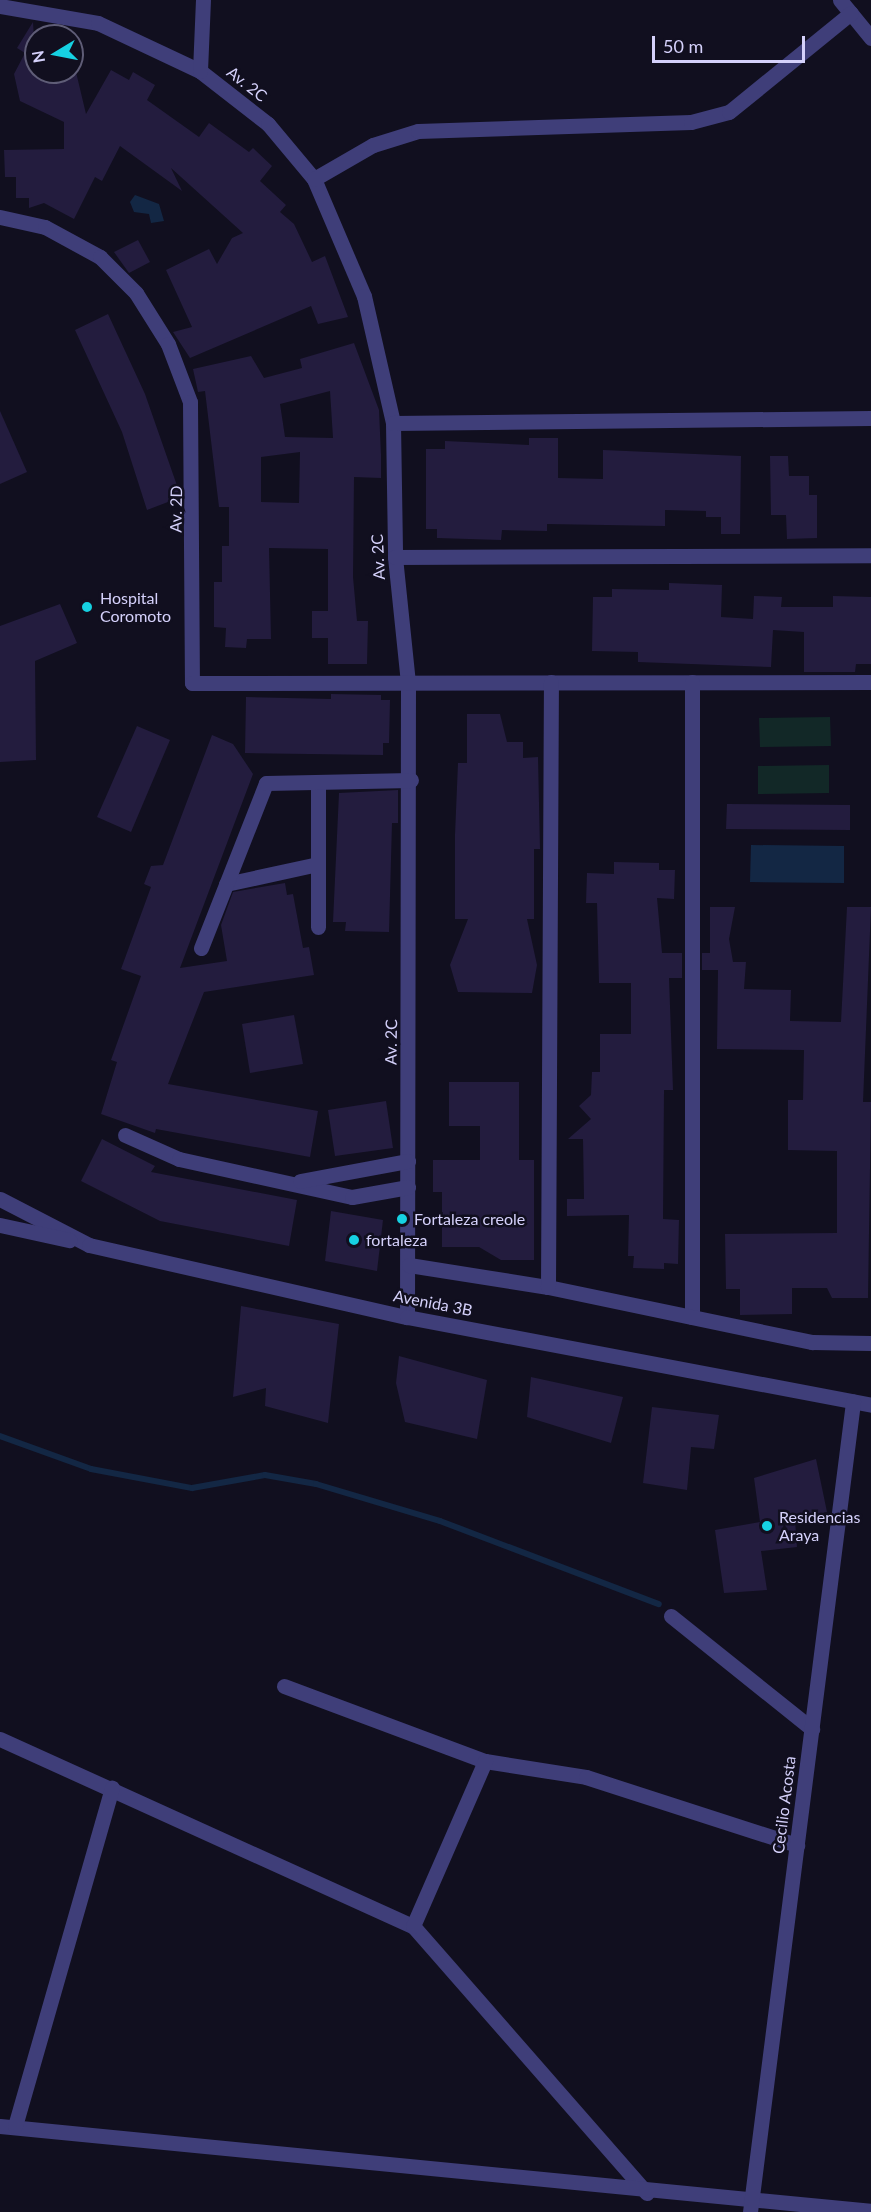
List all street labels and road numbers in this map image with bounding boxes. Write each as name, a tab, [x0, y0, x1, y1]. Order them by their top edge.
street label: Av. 2C	[223, 62, 271, 106]
street label: Av. 2D	[166, 485, 186, 533]
street label: Av. 2C	[367, 534, 389, 580]
street label: Av. 2C	[381, 1019, 401, 1065]
street label: Avenida 3B	[392, 1286, 474, 1320]
street label: Cecilio Acosta	[768, 1755, 800, 1855]

